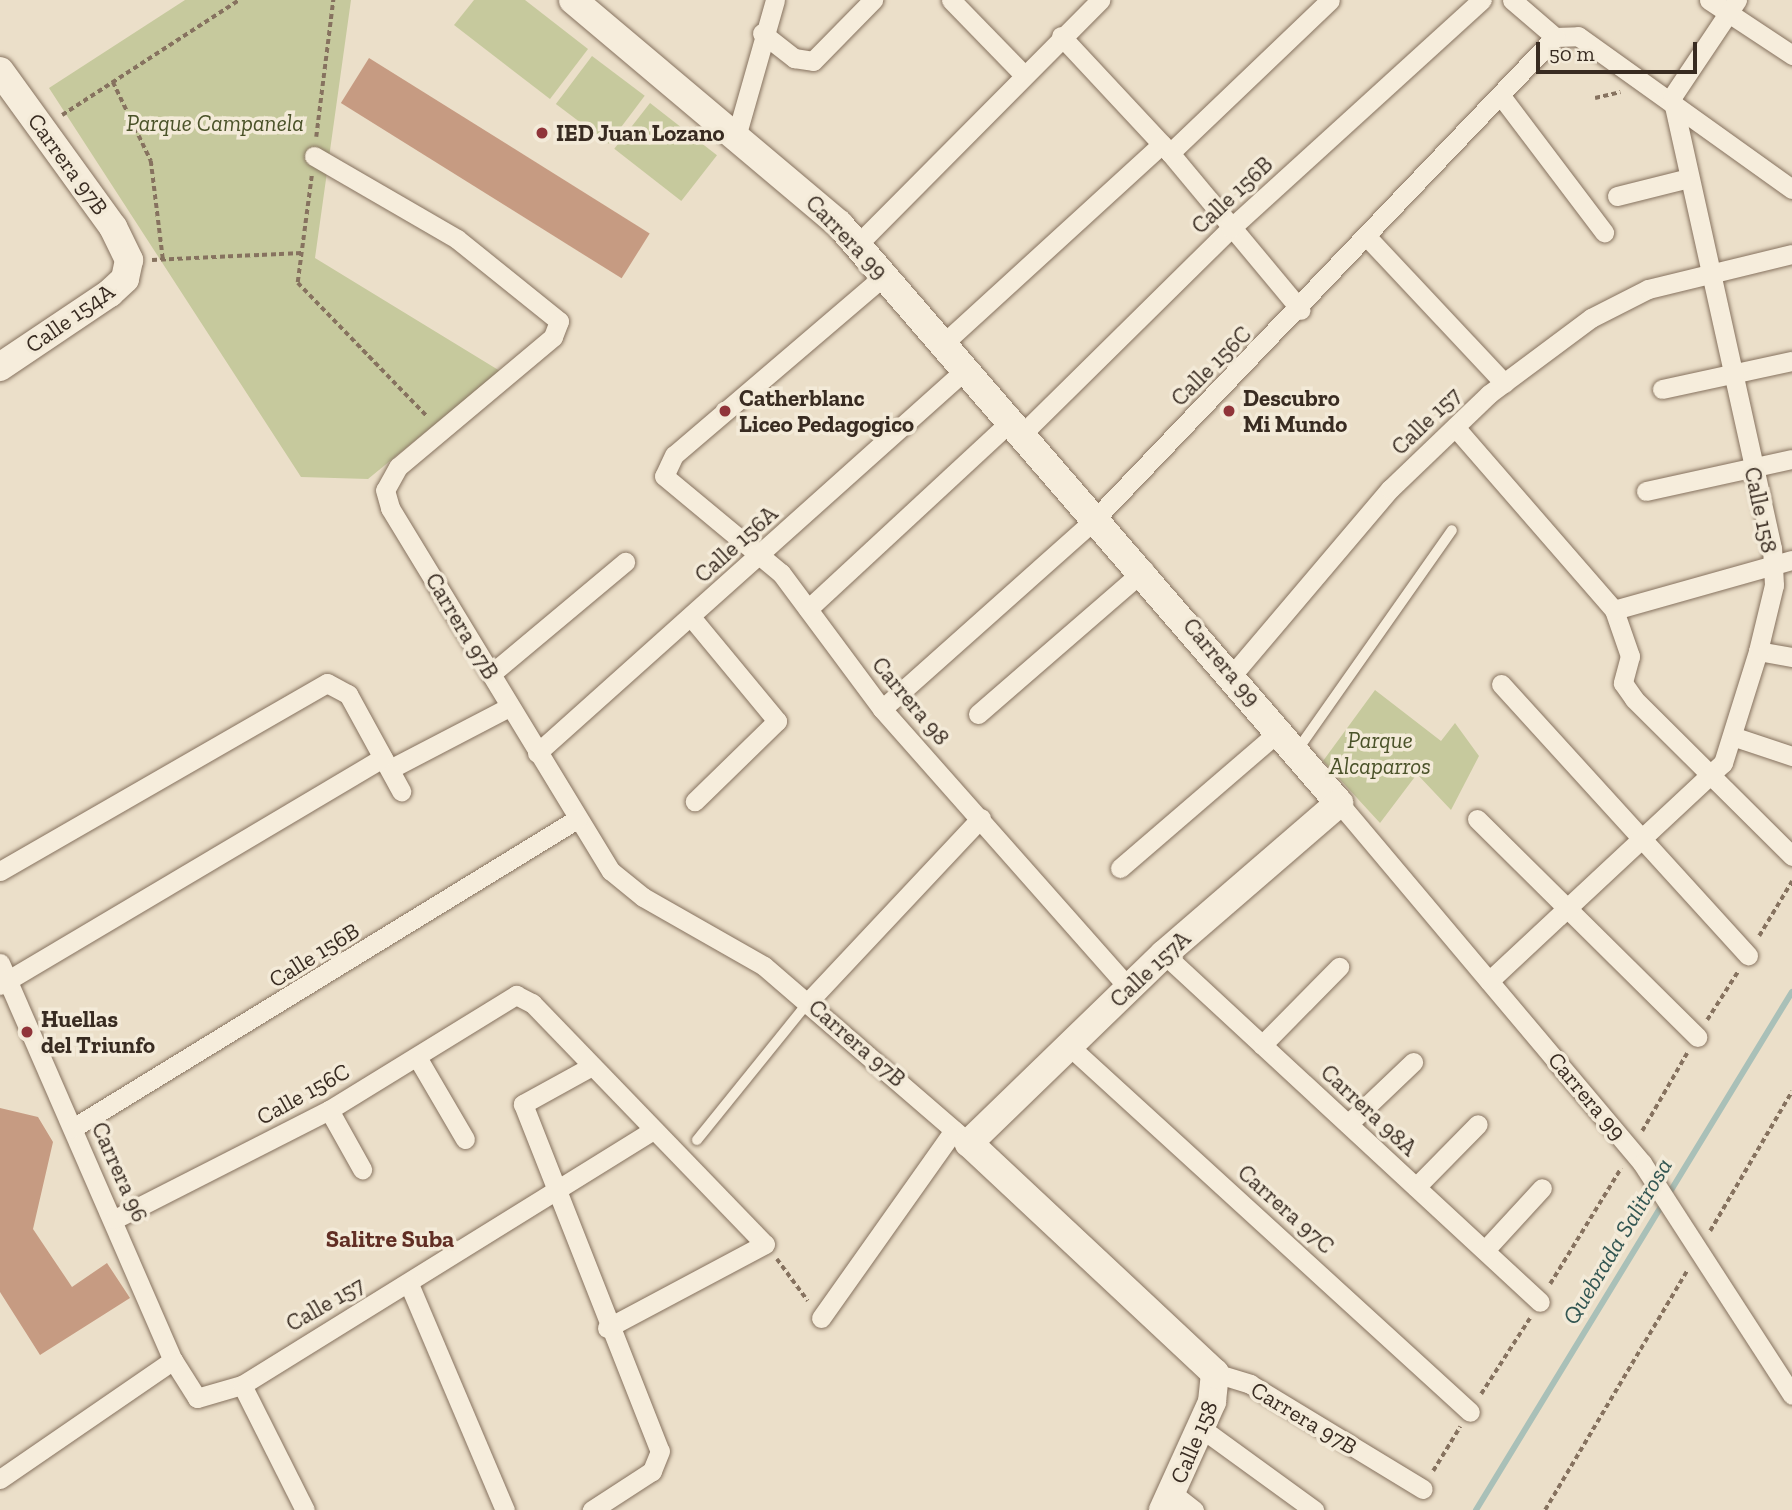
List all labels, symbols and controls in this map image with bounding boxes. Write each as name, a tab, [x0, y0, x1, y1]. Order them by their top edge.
scale bar	[1540, 28, 1701, 72]
text: 50 m	[1549, 41, 1595, 66]
street label: Carrera 97B	[22, 108, 114, 220]
park label: Parque Campanela	[126, 109, 304, 137]
place label: IED Juan Lozano	[556, 119, 725, 147]
marker: IED Juan Lozano	[534, 125, 550, 141]
street label: Calle 156B	[1186, 150, 1278, 240]
street label: Carrera 99	[800, 189, 894, 285]
street label: Calle 154A	[20, 277, 120, 359]
street label: Calle 156C	[1165, 320, 1257, 412]
street label: Calle 157	[1386, 381, 1466, 461]
place label: Catherblanc Liceo Pedagogico	[739, 384, 914, 438]
place label: Descubro Mi Mundo	[1243, 384, 1347, 438]
marker: Catherblanc Liceo Pedagogico	[717, 403, 733, 419]
marker: Descubro Mi Mundo	[1221, 403, 1237, 419]
street label: Calle 158	[1738, 464, 1784, 556]
street label: Calle 156A	[689, 500, 783, 588]
street label: Carrera 97B	[420, 568, 504, 684]
street label: Carrera 99	[1177, 612, 1267, 712]
street label: Carrera 98	[866, 651, 956, 751]
park label: Parque Alcaparros	[1329, 726, 1431, 780]
street label: Calle 156B	[264, 917, 364, 993]
street label: Calle 157A	[1104, 925, 1196, 1013]
street label: Carrera 97B	[803, 994, 911, 1092]
place label: Huellas del Triunfo	[41, 1005, 155, 1059]
marker: Huellas del Triunfo	[19, 1024, 35, 1040]
street label: Carrera 99	[1542, 1046, 1632, 1146]
street label: Calle 156C	[252, 1057, 354, 1131]
street label: Carrera 98A	[1315, 1058, 1423, 1162]
street label: Carrera 96	[86, 1118, 154, 1226]
water label: Quebrada Salitrosa	[1556, 1153, 1678, 1329]
street label: Carrera 97C	[1232, 1159, 1340, 1259]
district label: Salitre Suba	[326, 1225, 454, 1253]
street label: Calle 157	[281, 1271, 369, 1337]
street label: Carrera 97B	[1246, 1376, 1362, 1460]
street label: Calle 158	[1164, 1396, 1224, 1488]

